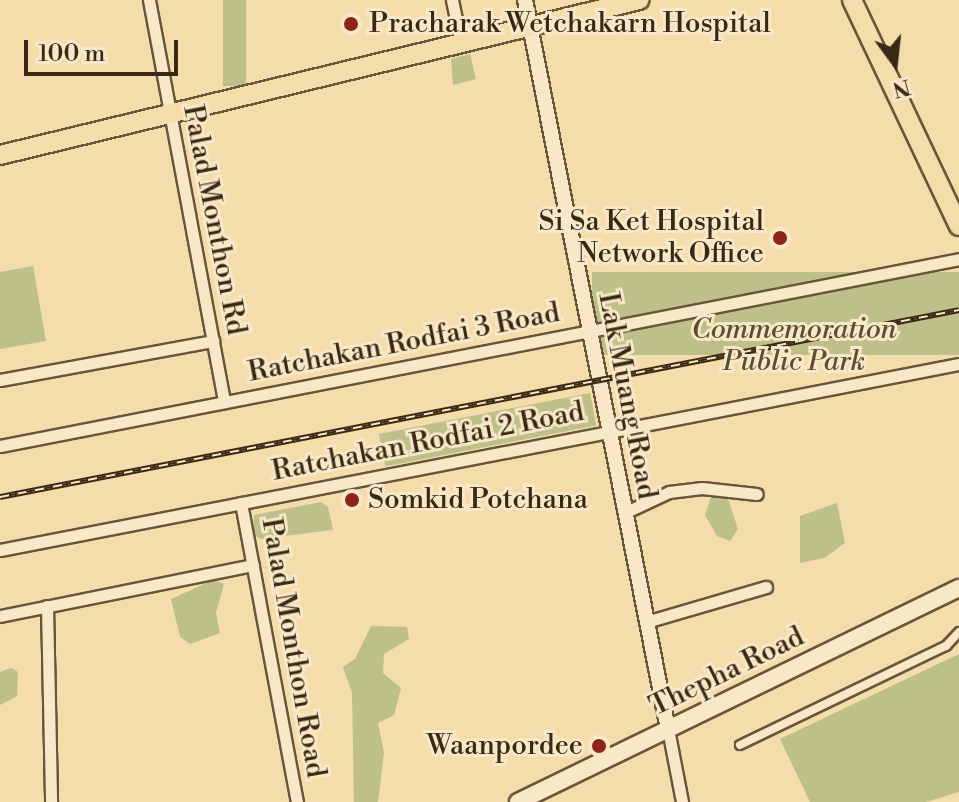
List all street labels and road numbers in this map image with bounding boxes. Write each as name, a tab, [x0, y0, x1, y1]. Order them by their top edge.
street label: Palad Monthon Rd	[175, 102, 253, 338]
street label: Lak Muang Road	[590, 290, 664, 502]
street label: Ratchakan Rodfai 3 Road	[245, 296, 563, 390]
street label: Ratchakan Rodfai 2 Road	[269, 395, 587, 489]
street label: Palad Monthon Road	[254, 515, 332, 781]
street label: Thepha Road	[644, 620, 810, 724]

